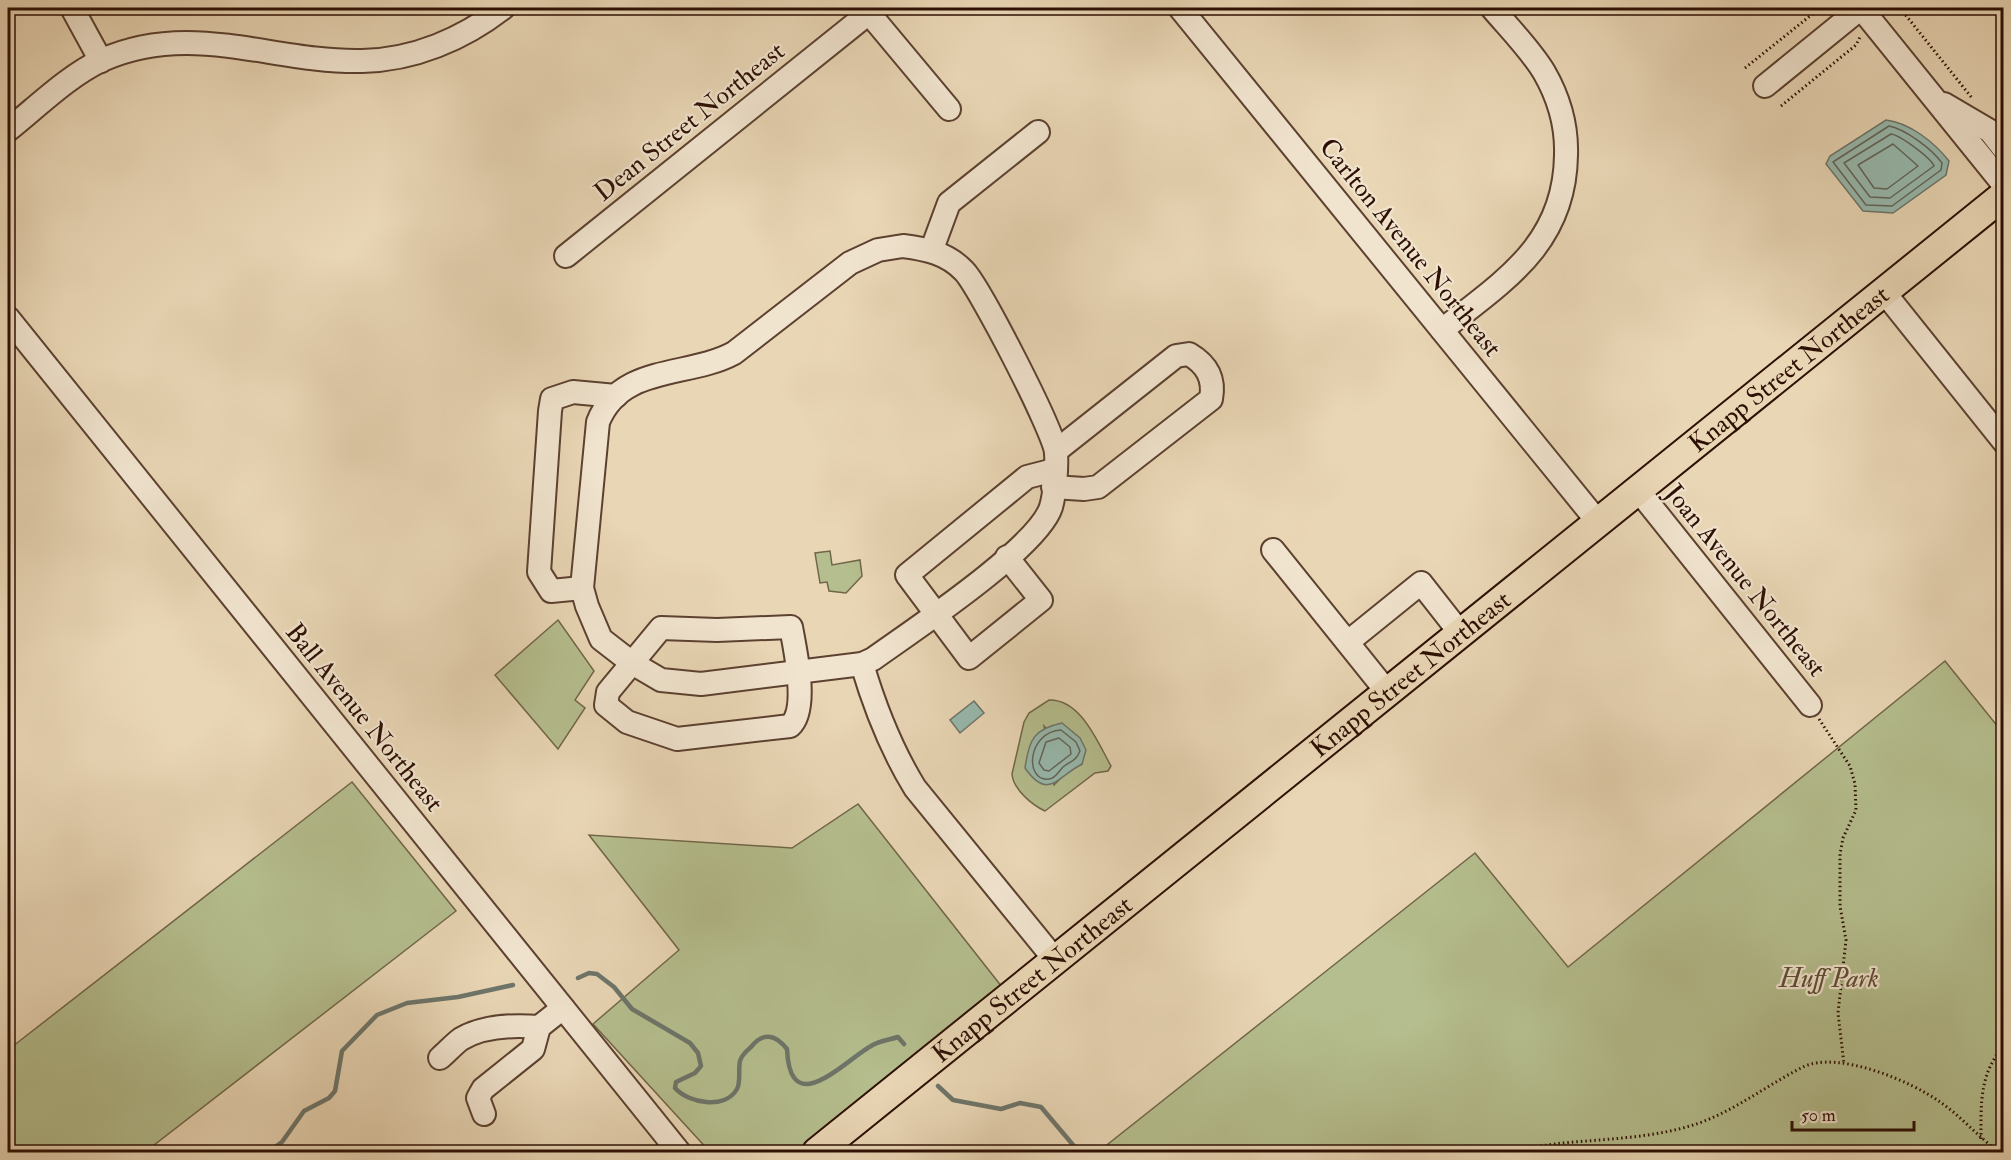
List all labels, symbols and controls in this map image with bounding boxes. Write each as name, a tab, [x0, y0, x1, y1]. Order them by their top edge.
street label: Dean Street Northeast	[588, 35, 791, 208]
street label: Carlton Avenue Northeast	[1312, 132, 1508, 363]
street label: Knapp Street Northeast	[1683, 279, 1896, 460]
street label: Joan Avenue Northeast	[1657, 477, 1833, 683]
street label: Knapp Street Northeast	[1304, 584, 1517, 765]
street label: Ball Avenue Northeast	[278, 617, 450, 818]
street label: Knapp Street Northeast	[926, 889, 1139, 1070]
park label: Huff Park	[1778, 963, 1879, 995]
scale bar	[1792, 1094, 1914, 1132]
text: 50 m	[1801, 1104, 1836, 1127]

